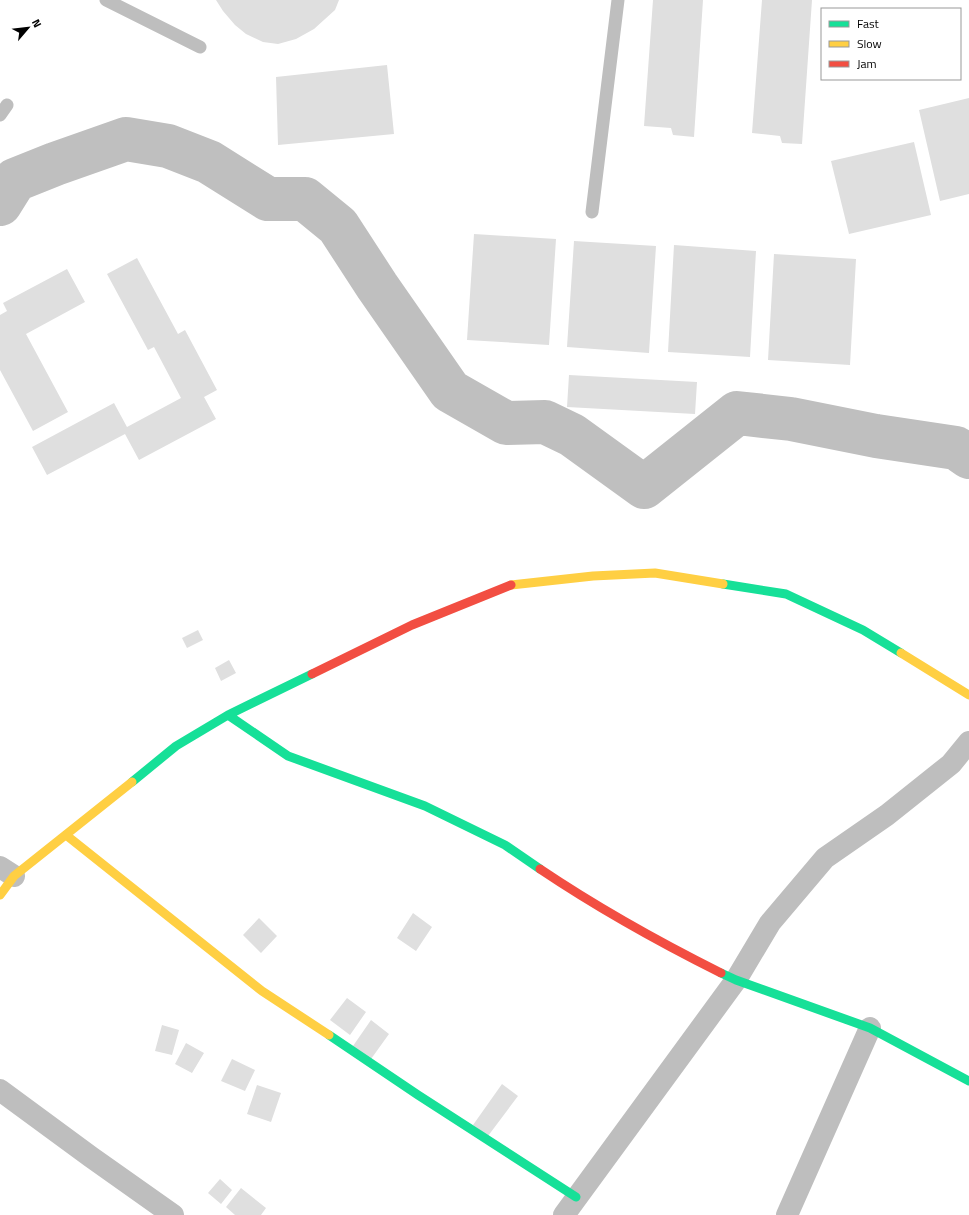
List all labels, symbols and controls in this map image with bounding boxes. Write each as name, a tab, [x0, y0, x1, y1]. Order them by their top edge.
north arrow	[8, 8, 48, 48]
legend	[821, 8, 961, 80]
text: Fast	[857, 14, 880, 33]
text: N	[28, 16, 46, 30]
text: Slow	[857, 34, 882, 53]
text: Jam	[857, 54, 877, 73]

